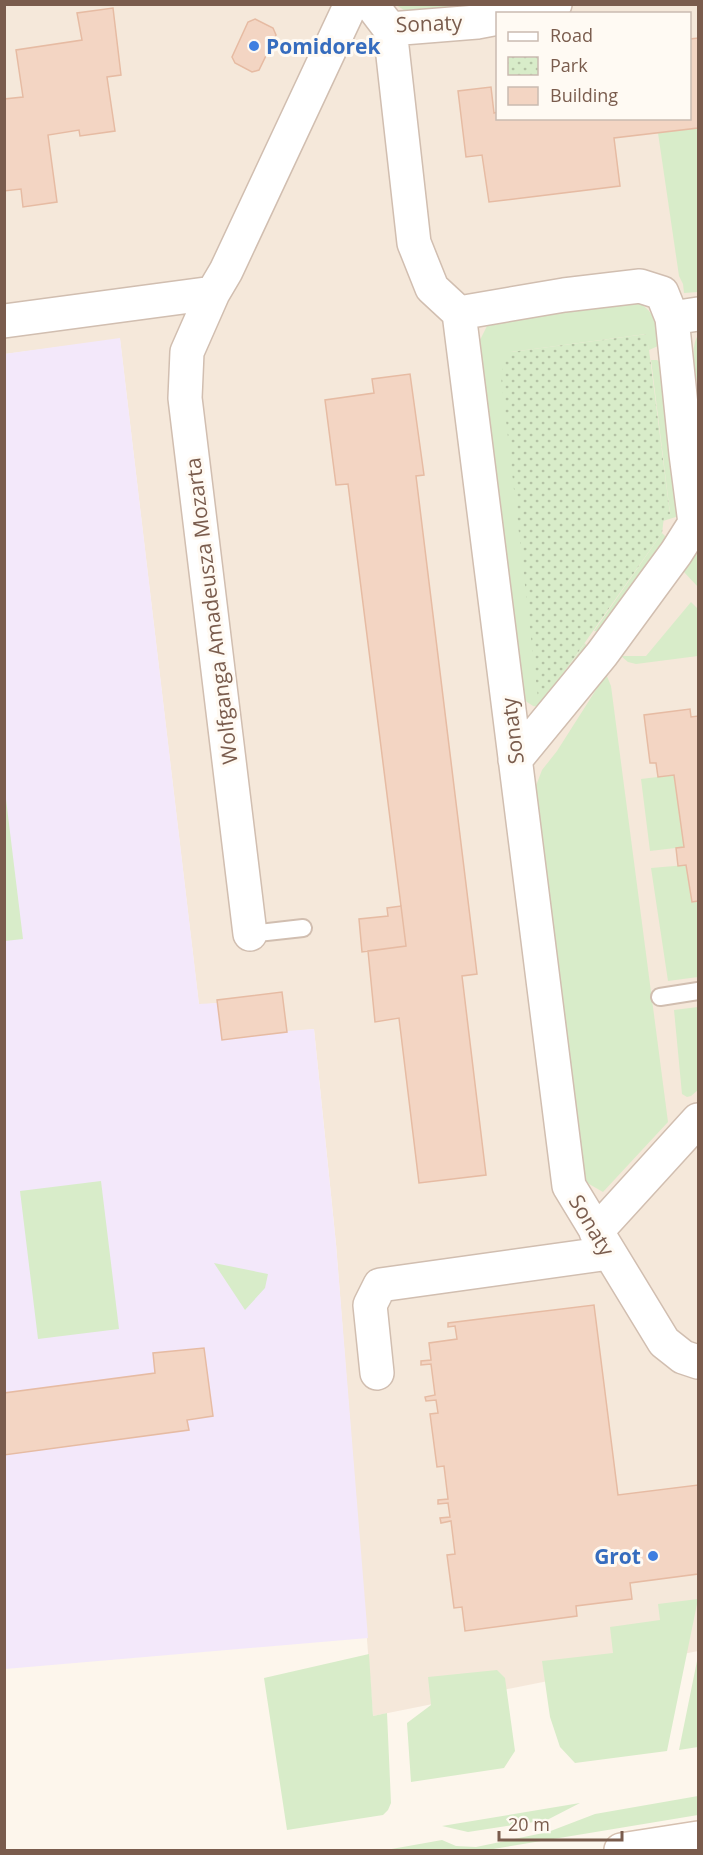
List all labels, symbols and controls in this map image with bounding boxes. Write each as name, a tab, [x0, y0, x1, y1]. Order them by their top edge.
street label: Sonaty	[395, 8, 463, 38]
legend	[496, 12, 691, 120]
text: Road	[550, 23, 593, 47]
place label: Pomidorek	[266, 32, 381, 60]
marker: Pomidorek	[247, 39, 261, 53]
text: Park	[550, 53, 588, 77]
text: Building	[550, 83, 618, 107]
street label: Wolfganga Amadeusza Mozarta	[178, 456, 244, 766]
street label: Sonaty	[494, 696, 530, 766]
street label: Sonaty	[563, 1189, 621, 1261]
place label: Grot	[594, 1542, 641, 1570]
marker: Grot	[646, 1549, 660, 1563]
scale bar	[499, 1804, 622, 1842]
text: 20 m	[508, 1812, 550, 1836]

